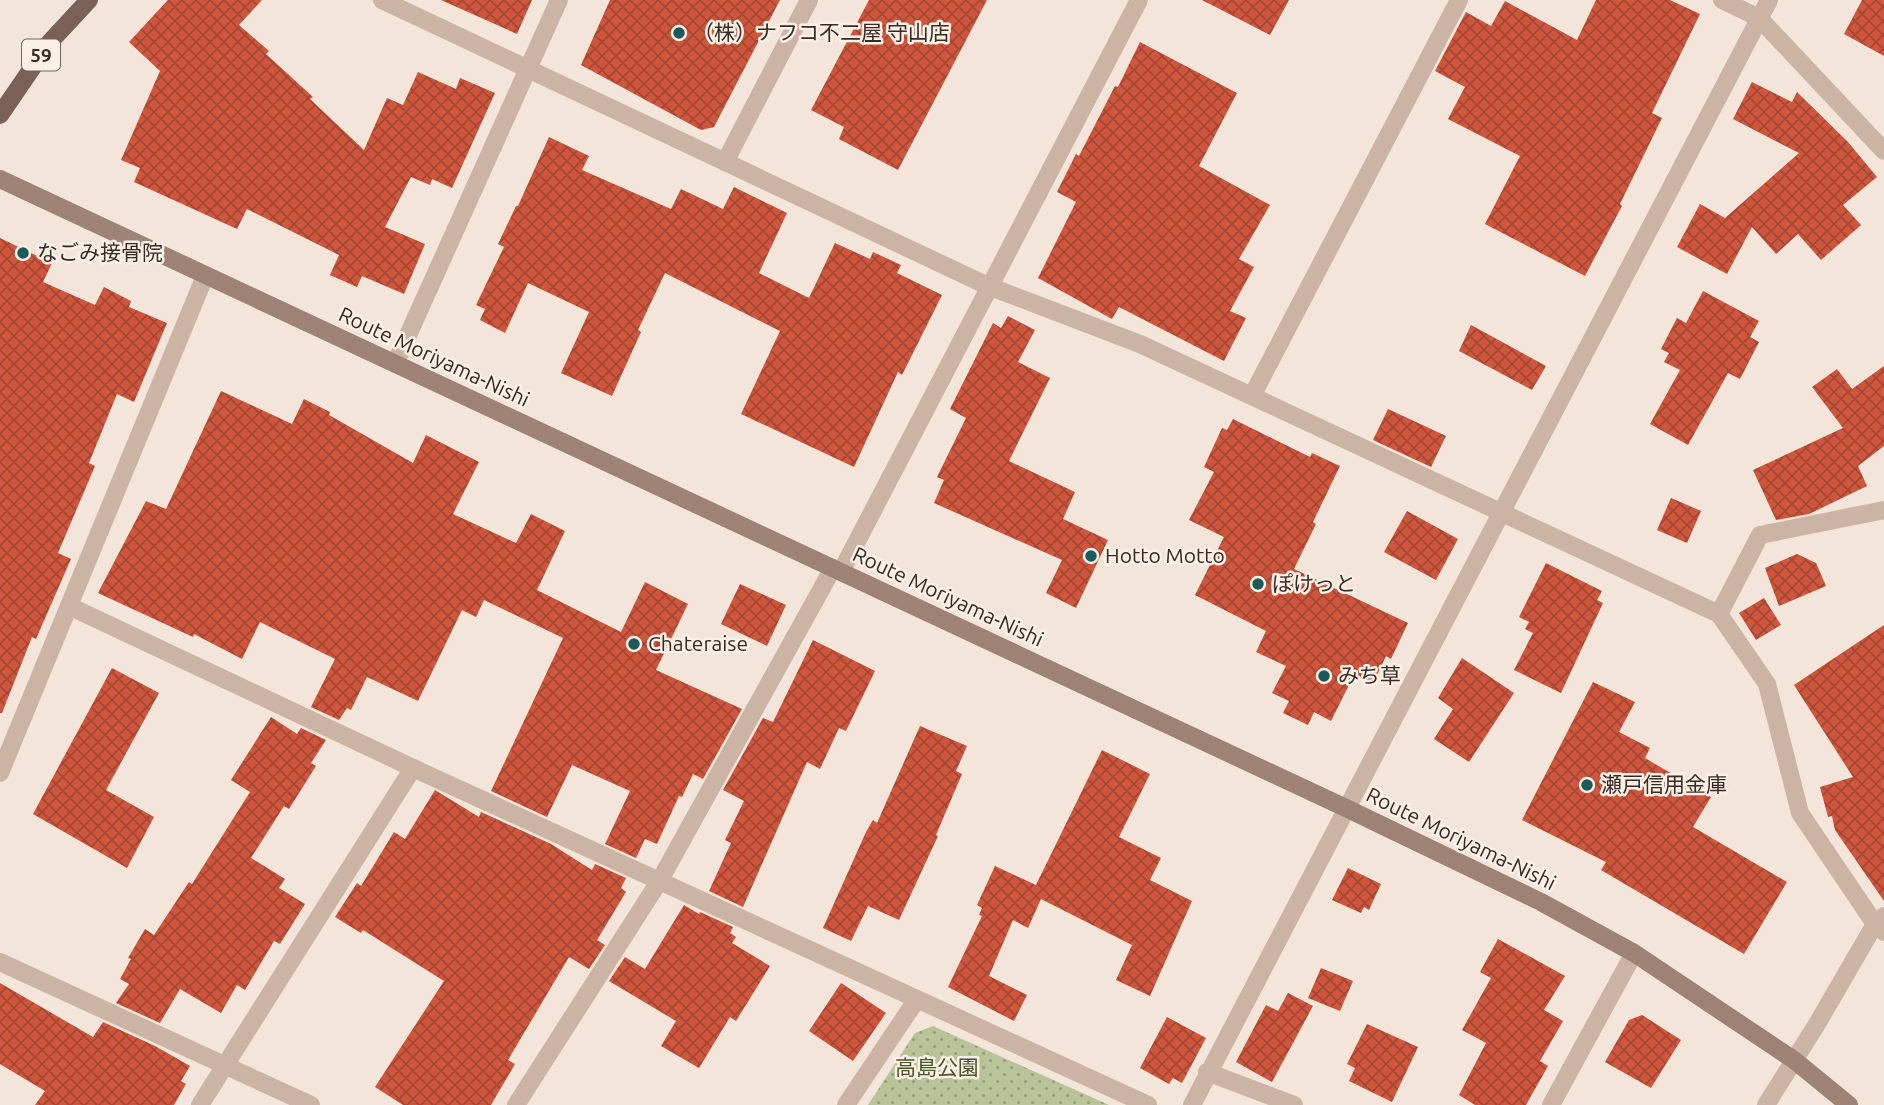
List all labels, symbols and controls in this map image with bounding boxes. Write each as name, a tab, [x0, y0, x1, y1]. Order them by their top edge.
place label: （株）ナフコ不二屋 守山店	[693, 20, 950, 44]
marker: （株）ナフコ不二屋 守山店	[671, 25, 687, 41]
road number: 59	[22, 40, 60, 70]
place label: なごみ接骨院	[37, 240, 163, 264]
marker: なごみ接骨院	[15, 245, 31, 261]
street label: Route Moriyama-Nishi	[335, 301, 534, 411]
street label: Route Moriyama-Nishi	[849, 541, 1048, 651]
place label: Hotto Motto	[1105, 543, 1225, 567]
marker: Hotto Motto	[1083, 548, 1099, 564]
place label: ぽけっと	[1272, 571, 1356, 595]
marker: ぽけっと	[1250, 576, 1266, 592]
place label: Chateraise	[648, 631, 748, 655]
marker: Chateraise	[626, 636, 642, 652]
place label: みち草	[1338, 663, 1401, 687]
marker: みち草	[1316, 668, 1332, 684]
place label: 瀬戸信用金庫	[1601, 772, 1727, 796]
marker: 瀬戸信用金庫	[1579, 777, 1595, 793]
street label: Route Moriyama-Nishi	[1363, 782, 1560, 894]
park label: 高島公園	[895, 1055, 979, 1079]

